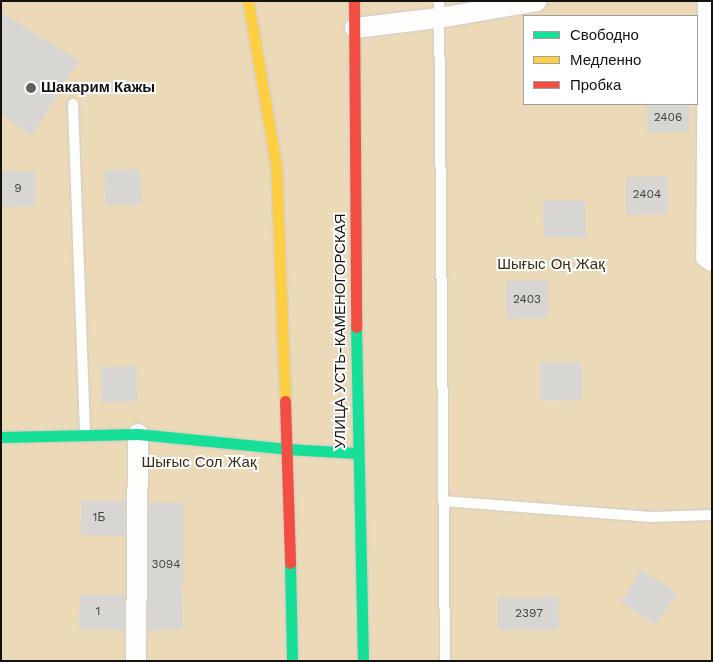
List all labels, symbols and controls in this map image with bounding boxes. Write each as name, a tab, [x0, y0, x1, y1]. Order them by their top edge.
legend	[523, 15, 698, 105]
text: Свободно	[570, 26, 639, 44]
text: Медленно	[570, 51, 641, 69]
text: Пробка	[570, 76, 621, 94]
place label: Шакарим Кажы	[41, 79, 155, 97]
marker: Шакарим Кажы	[25, 82, 37, 94]
house number: 2406	[654, 111, 682, 125]
house number: 9	[14, 182, 22, 196]
house number: 2404	[633, 188, 661, 202]
street label: УЛИЦА УСТЬ-КАМЕНОГОРСКАЯ	[332, 213, 350, 449]
park label: Шығыс Оң Жақ	[497, 256, 605, 274]
house number: 2403	[513, 293, 541, 307]
park label: Шығыс Сол Жақ	[141, 454, 257, 472]
house number: 1Б	[93, 511, 105, 525]
house number: 3094	[151, 558, 181, 572]
house number: 1	[96, 605, 100, 619]
house number: 2397	[515, 607, 543, 621]

